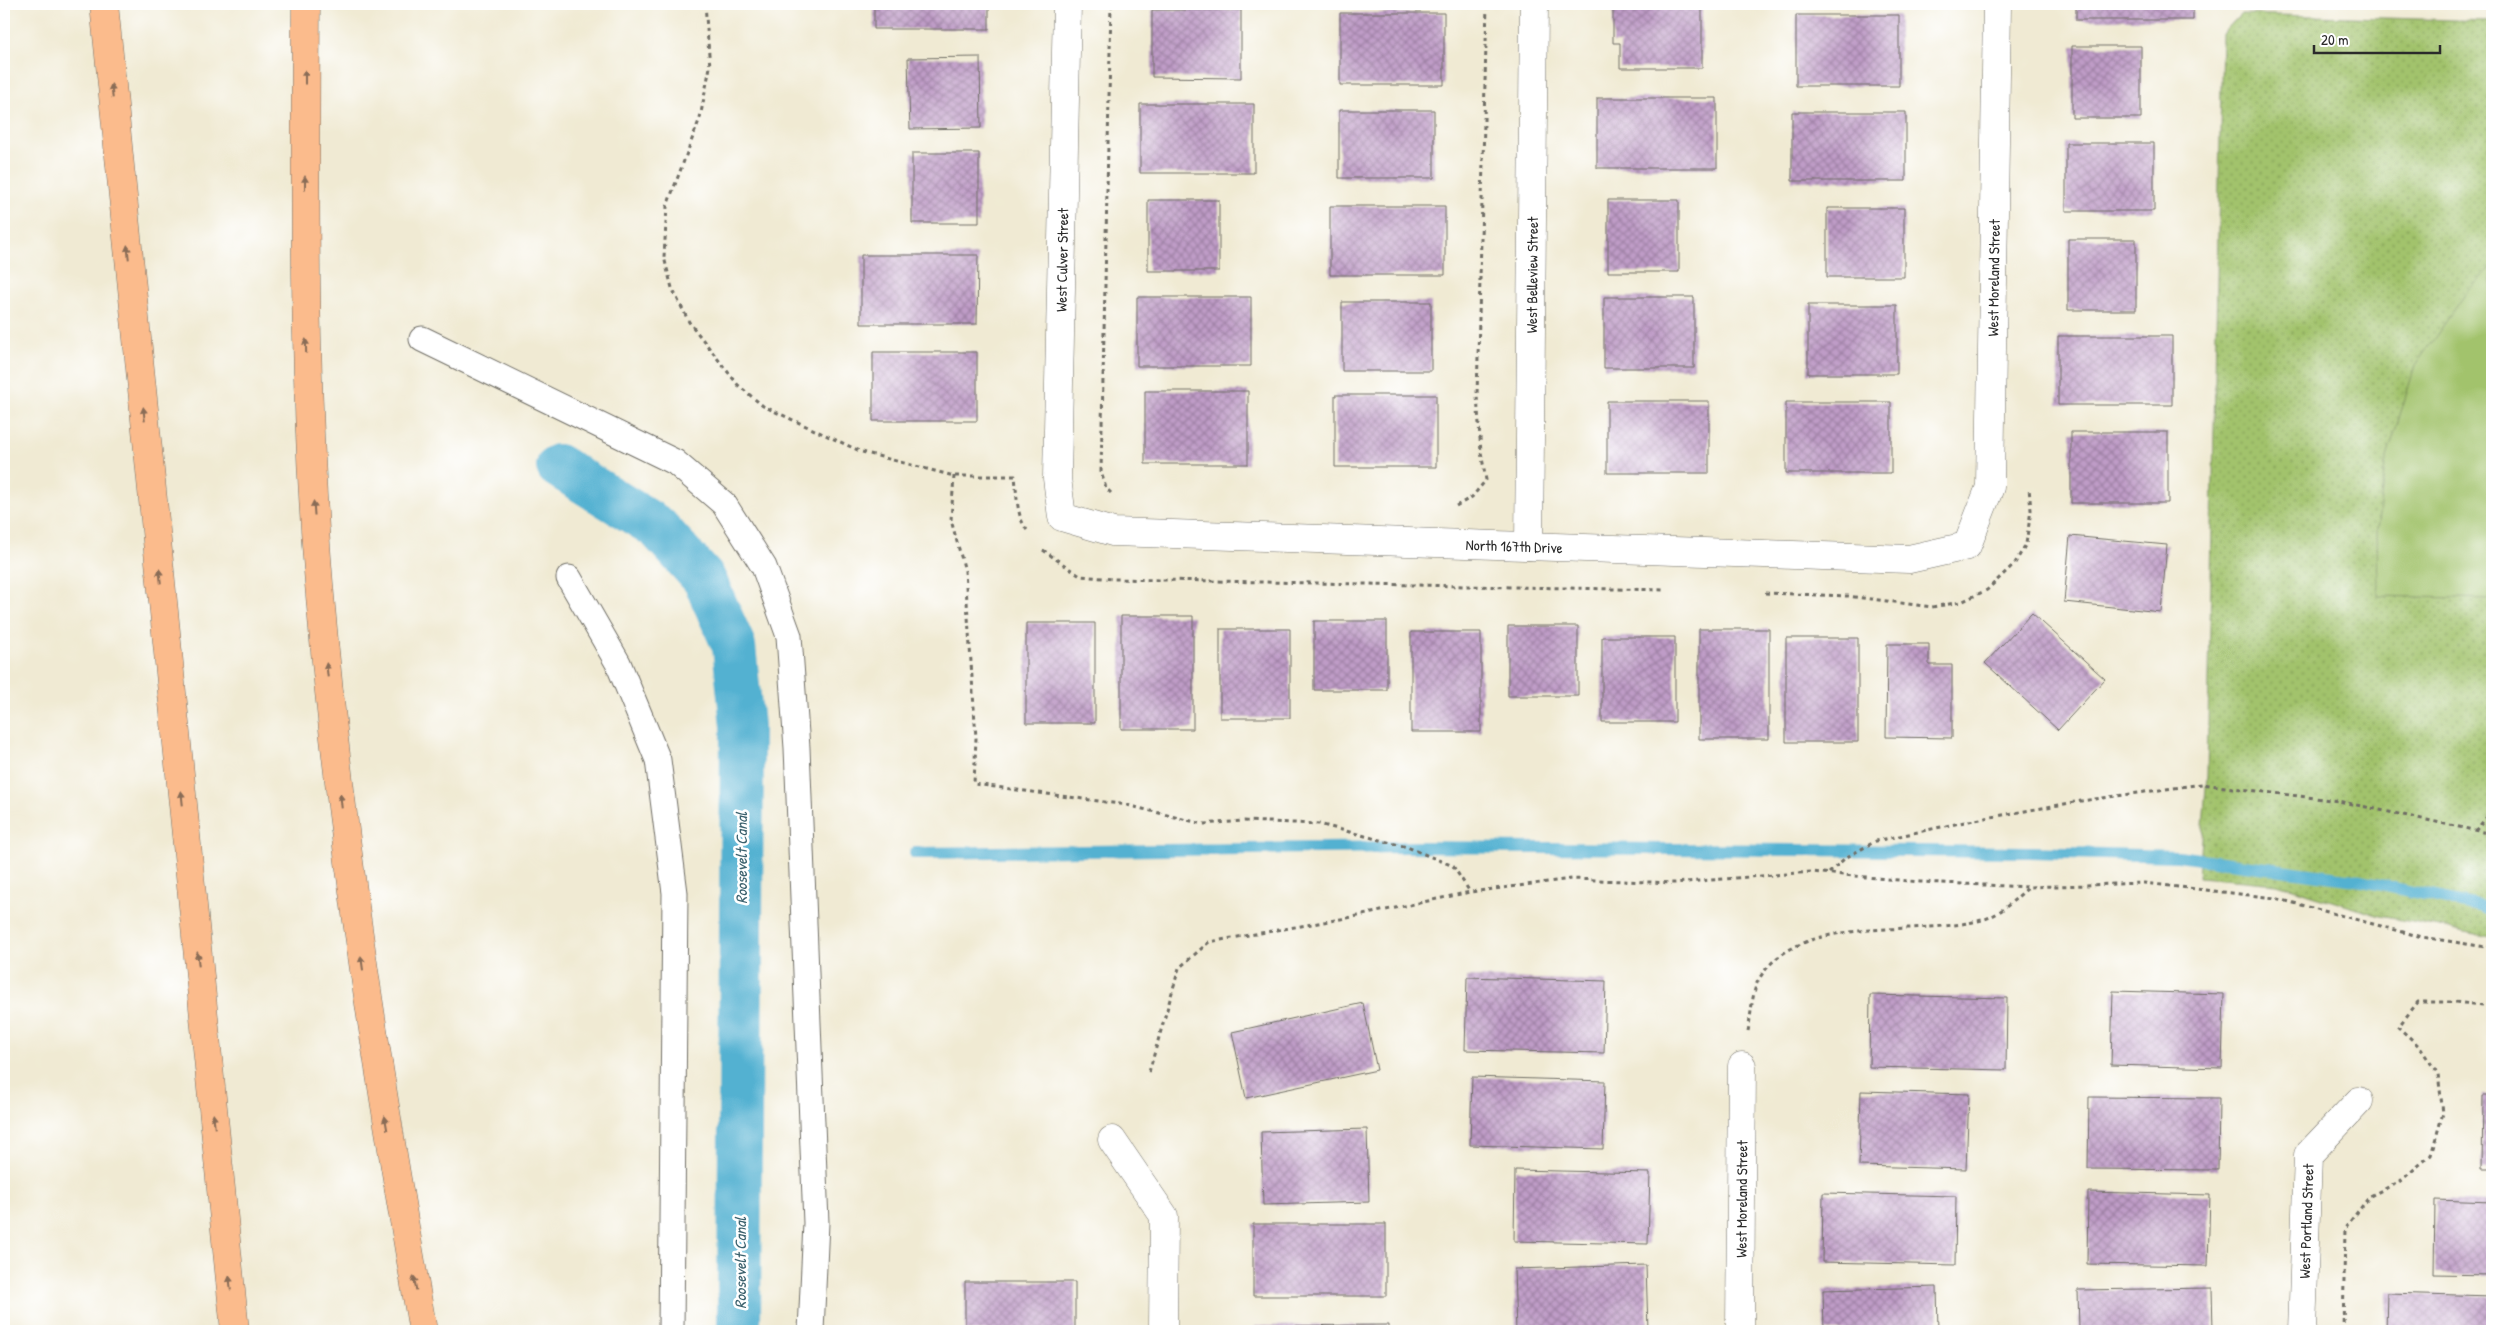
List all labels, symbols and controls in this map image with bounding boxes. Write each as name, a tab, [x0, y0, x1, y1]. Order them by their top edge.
scale bar	[2314, 22, 2440, 54]
text: 20 m	[2321, 29, 2348, 50]
one-way arrow	[301, 69, 309, 85]
one-way arrow	[108, 82, 116, 98]
one-way arrow	[301, 175, 309, 191]
street label: West Culver Street	[1051, 207, 1073, 312]
street label: West Belleview Street	[1520, 216, 1543, 333]
street label: West Moreland Street	[1982, 218, 2004, 337]
one-way arrow	[124, 244, 132, 260]
one-way arrow	[302, 338, 310, 354]
one-way arrow	[140, 406, 148, 422]
one-way arrow	[309, 500, 317, 516]
street label: North 167th Drive	[1465, 533, 1563, 558]
one-way arrow	[156, 568, 164, 584]
one-way arrow	[323, 662, 331, 678]
one-way arrow	[178, 789, 186, 805]
one-way arrow	[337, 793, 345, 809]
water label: Roosevelt Canal	[730, 811, 752, 904]
one-way arrow	[194, 951, 202, 967]
one-way arrow	[357, 954, 365, 970]
one-way arrow	[210, 1113, 218, 1129]
one-way arrow	[382, 1115, 390, 1131]
street label: West Moreland Street	[1730, 1139, 1752, 1258]
street label: West Portland Street	[2293, 1162, 2318, 1279]
water label: Roosevelt Canal	[729, 1216, 751, 1309]
one-way arrow	[226, 1274, 234, 1290]
one-way arrow	[410, 1275, 418, 1291]

